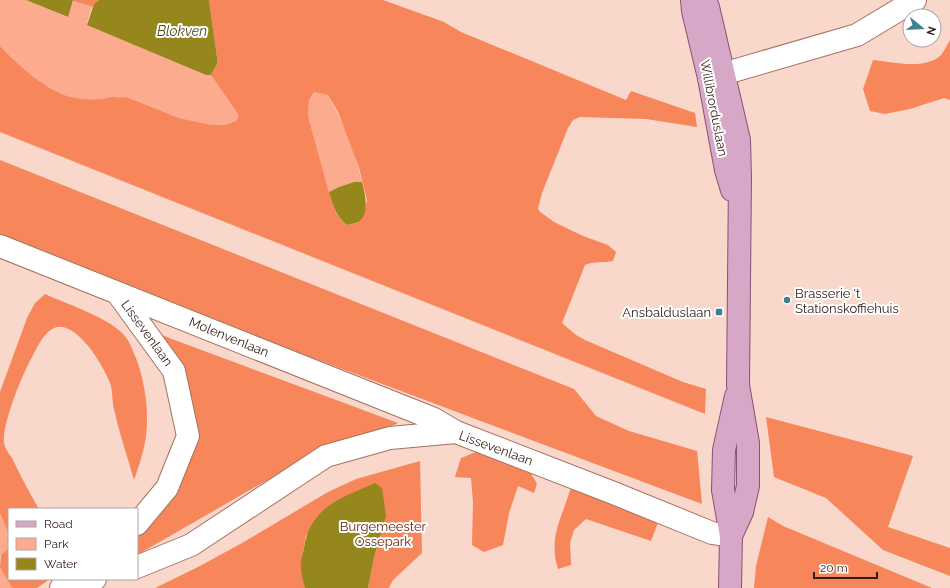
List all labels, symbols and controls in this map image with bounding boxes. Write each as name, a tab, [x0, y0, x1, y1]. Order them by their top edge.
north arrow	[902, 8, 942, 48]
water label: Blokven	[157, 23, 207, 39]
text: N	[924, 25, 939, 37]
street label: Willibrorduslaan	[697, 58, 731, 158]
place label: Brasserie 't Stationskoffiehuis	[795, 286, 899, 316]
marker: Brasserie 't Stationskoffiehuis	[782, 295, 792, 305]
street label: Lissevenlaan	[118, 297, 176, 369]
place label: Ansbalduslaan	[622, 305, 711, 320]
marker: Ansbalduslaan	[714, 307, 724, 317]
street label: Molenvenlaan	[187, 314, 271, 360]
street label: Lissevenlaan	[457, 428, 535, 468]
legend	[8, 508, 138, 580]
text: Road	[44, 517, 73, 531]
park label: Burgemeester Ossepark	[340, 519, 427, 549]
text: Park	[44, 537, 69, 551]
scale bar	[814, 554, 877, 580]
text: Water	[44, 557, 78, 571]
text: 20 m	[820, 561, 848, 575]

